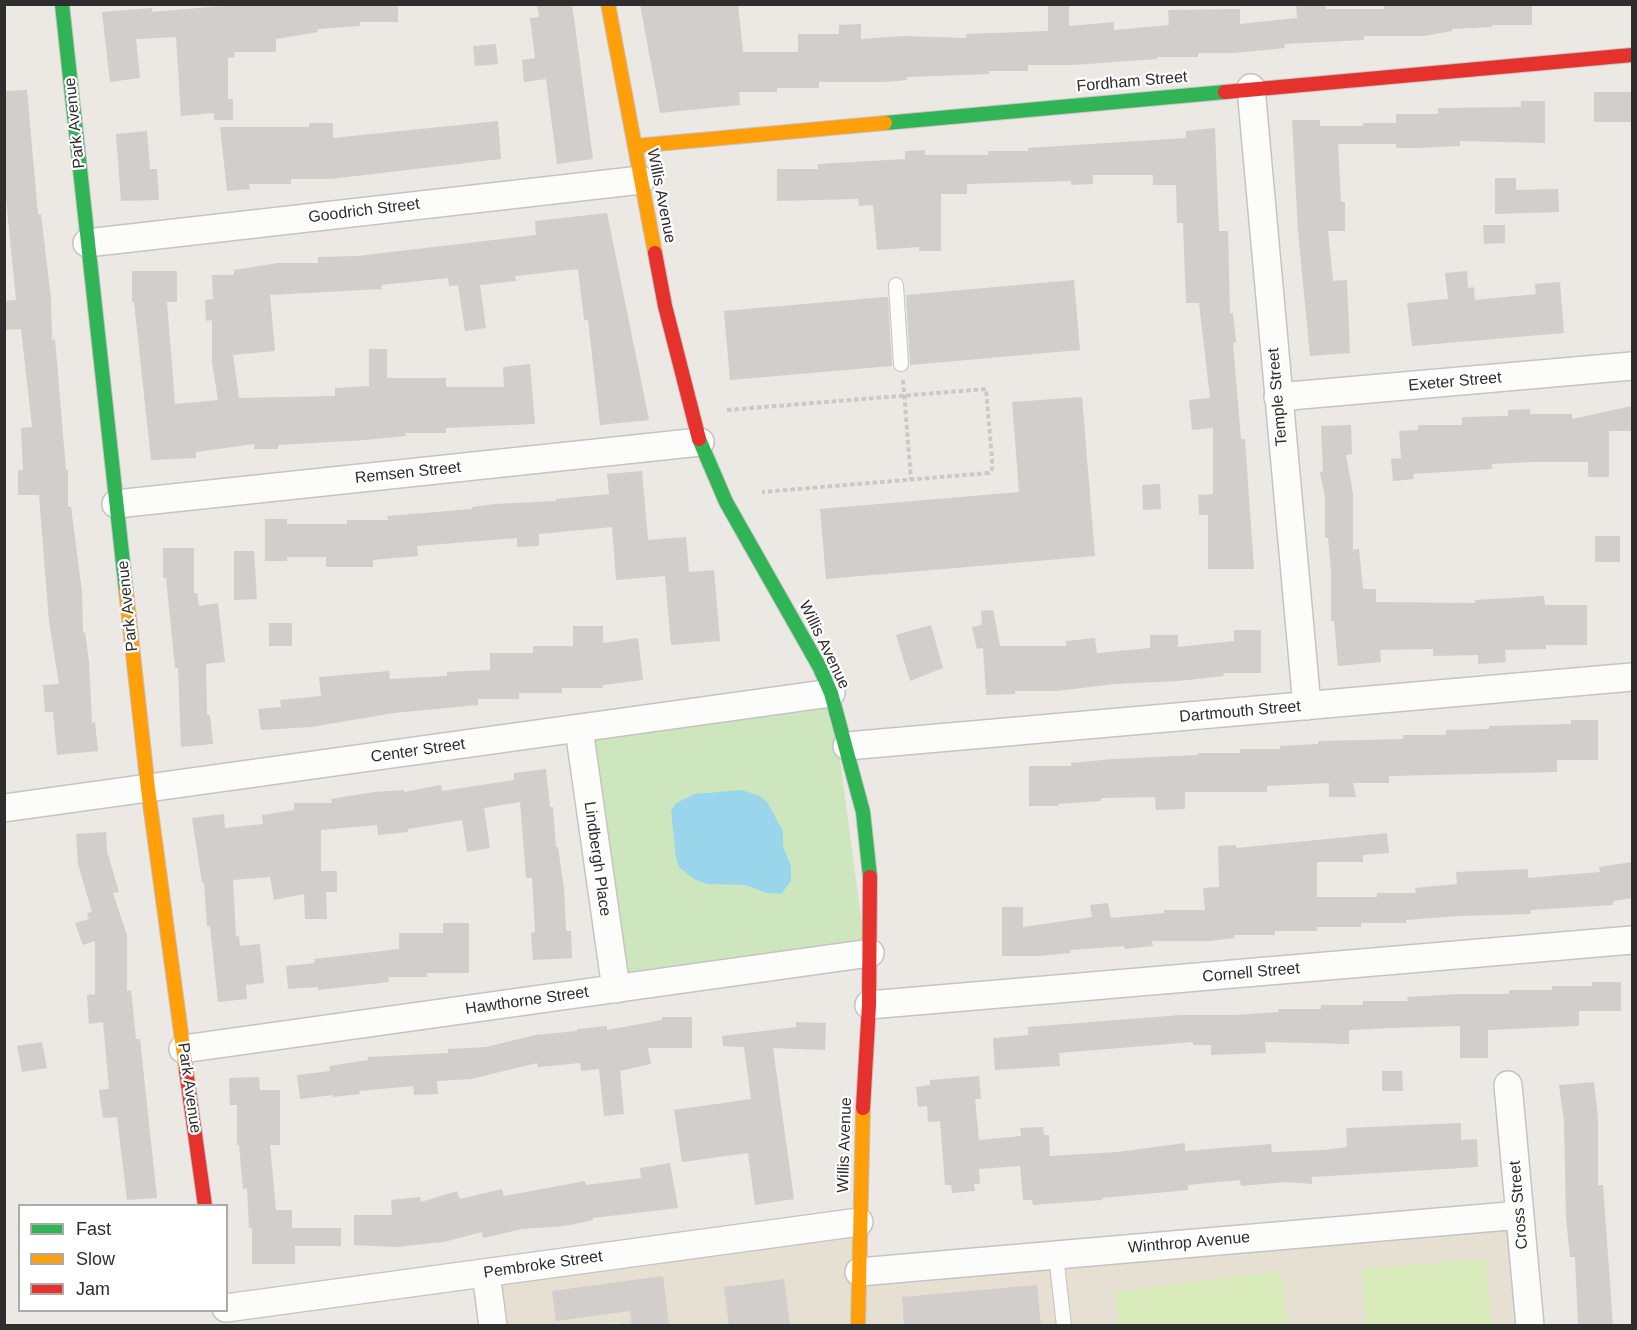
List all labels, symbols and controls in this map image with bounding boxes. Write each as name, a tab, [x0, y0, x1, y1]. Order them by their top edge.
street label: Fordham Street	[1076, 68, 1188, 96]
street label: Park Avenue	[61, 77, 89, 169]
street label: Willis Avenue	[642, 147, 680, 245]
street label: Goodrich Street	[307, 195, 421, 227]
street label: Temple Street	[1264, 347, 1292, 447]
street label: Exeter Street	[1408, 368, 1502, 396]
street label: Remsen Street	[354, 458, 462, 488]
street label: Park Avenue	[114, 560, 142, 652]
street label: Willis Avenue	[794, 598, 854, 692]
street label: Dartmouth Street	[1178, 697, 1302, 727]
street label: Center Street	[370, 735, 466, 767]
street label: Lindbergh Place	[579, 800, 615, 918]
street label: Cornell Street	[1201, 959, 1301, 987]
street label: Hawthorne Street	[464, 983, 590, 1019]
street label: Park Avenue	[173, 1041, 205, 1135]
street label: Willis Avenue	[834, 1097, 856, 1193]
street label: Cross Street	[1506, 1160, 1532, 1250]
legend	[18, 1204, 228, 1312]
text: Fast	[76, 1219, 111, 1239]
street label: Winthrop Avenue	[1127, 1228, 1251, 1258]
street label: Pembroke Street	[482, 1247, 604, 1283]
text: Slow	[76, 1249, 115, 1269]
text: Jam	[76, 1279, 110, 1299]

